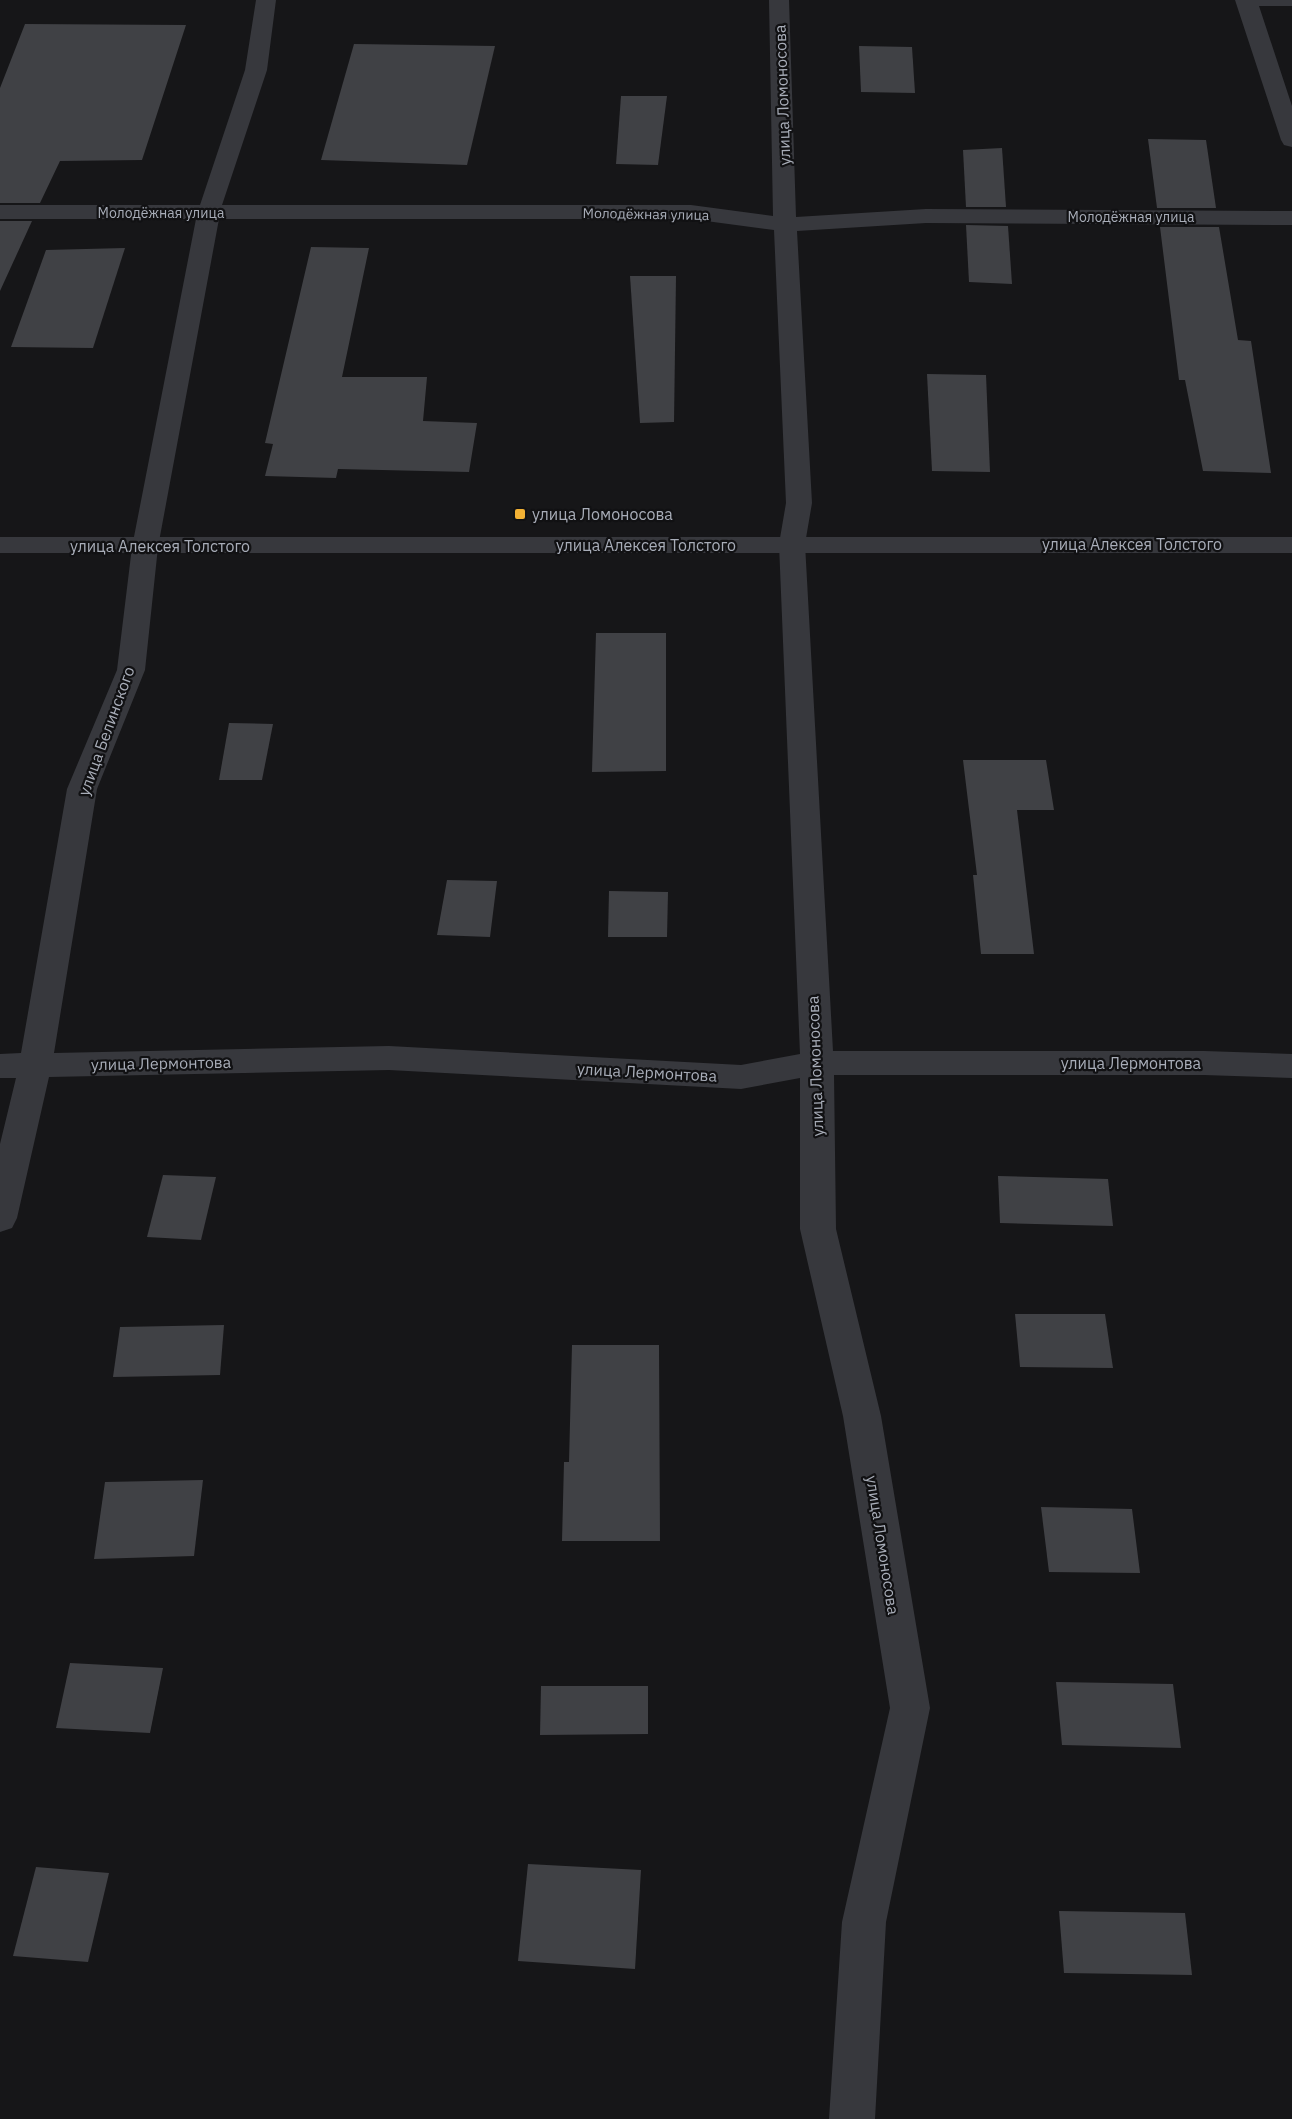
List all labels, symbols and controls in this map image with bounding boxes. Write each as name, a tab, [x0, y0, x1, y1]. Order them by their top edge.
street label: улица Ломоносова	[770, 24, 794, 166]
street label: Молодёжная улица	[98, 204, 225, 222]
street label: Молодёжная улица	[582, 204, 710, 224]
street label: Молодёжная улица	[1068, 208, 1195, 226]
place label: улица Ломоносова	[532, 504, 673, 524]
marker: улица Ломоносова	[513, 507, 527, 521]
street label: улица Алексея Толстого	[1042, 534, 1222, 554]
street label: улица Алексея Толстого	[556, 535, 736, 555]
street label: улица Алексея Толстого	[70, 536, 250, 556]
street label: улица Белинского	[73, 664, 139, 798]
street label: улица Ломоносова	[803, 995, 827, 1137]
street label: улица Лермонтова	[91, 1052, 232, 1074]
street label: улица Лермонтова	[1061, 1053, 1202, 1073]
street label: улица Лермонтова	[576, 1058, 718, 1086]
street label: улица Ломоносова	[862, 1474, 904, 1617]

